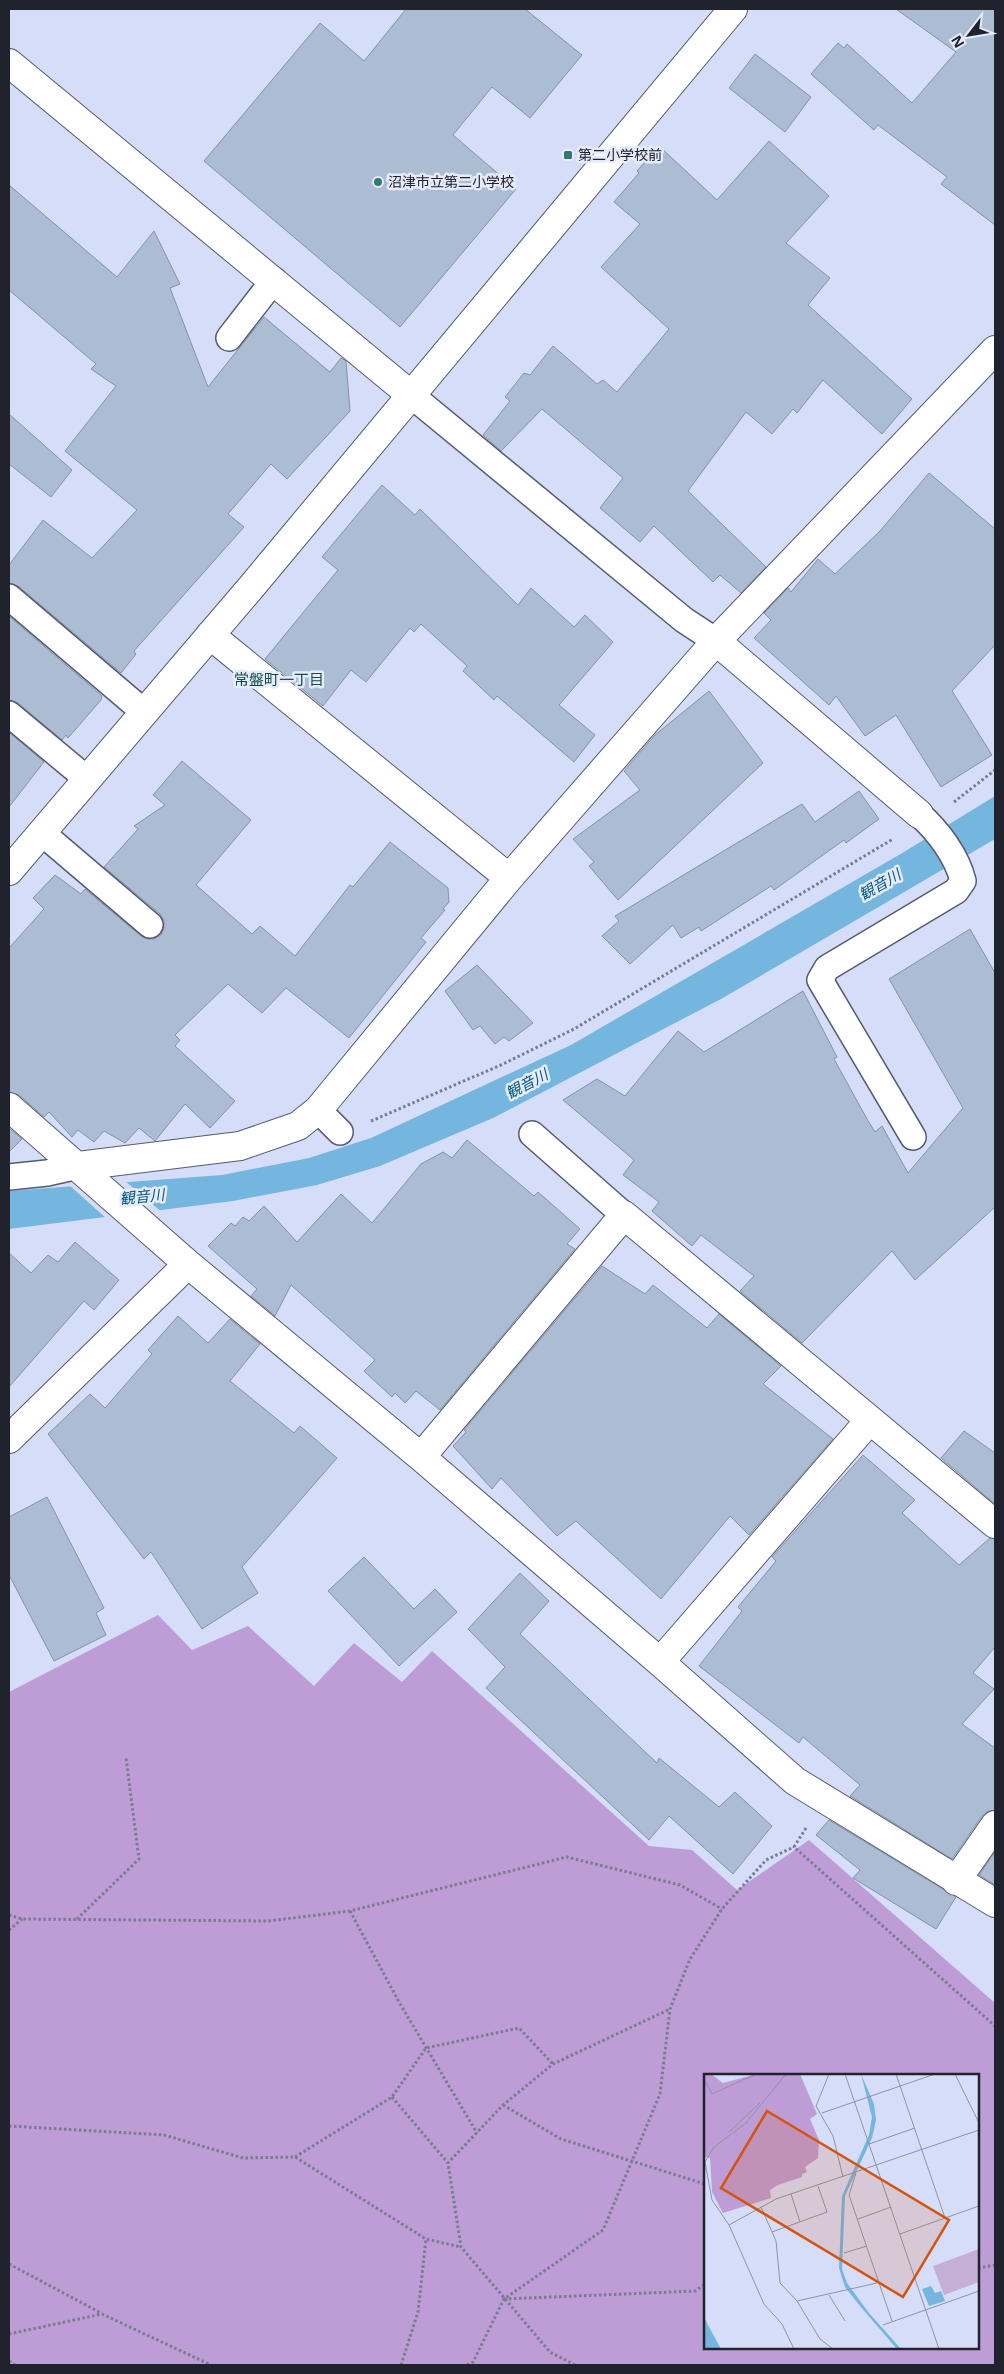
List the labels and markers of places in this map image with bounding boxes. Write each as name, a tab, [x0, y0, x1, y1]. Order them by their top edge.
place label: 第二小学校前	[578, 145, 662, 164]
marker: 第二小学校前	[562, 149, 574, 161]
place label: 沼津市立第二小学校	[388, 172, 514, 191]
marker: 沼津市立第二小学校	[372, 176, 384, 188]

